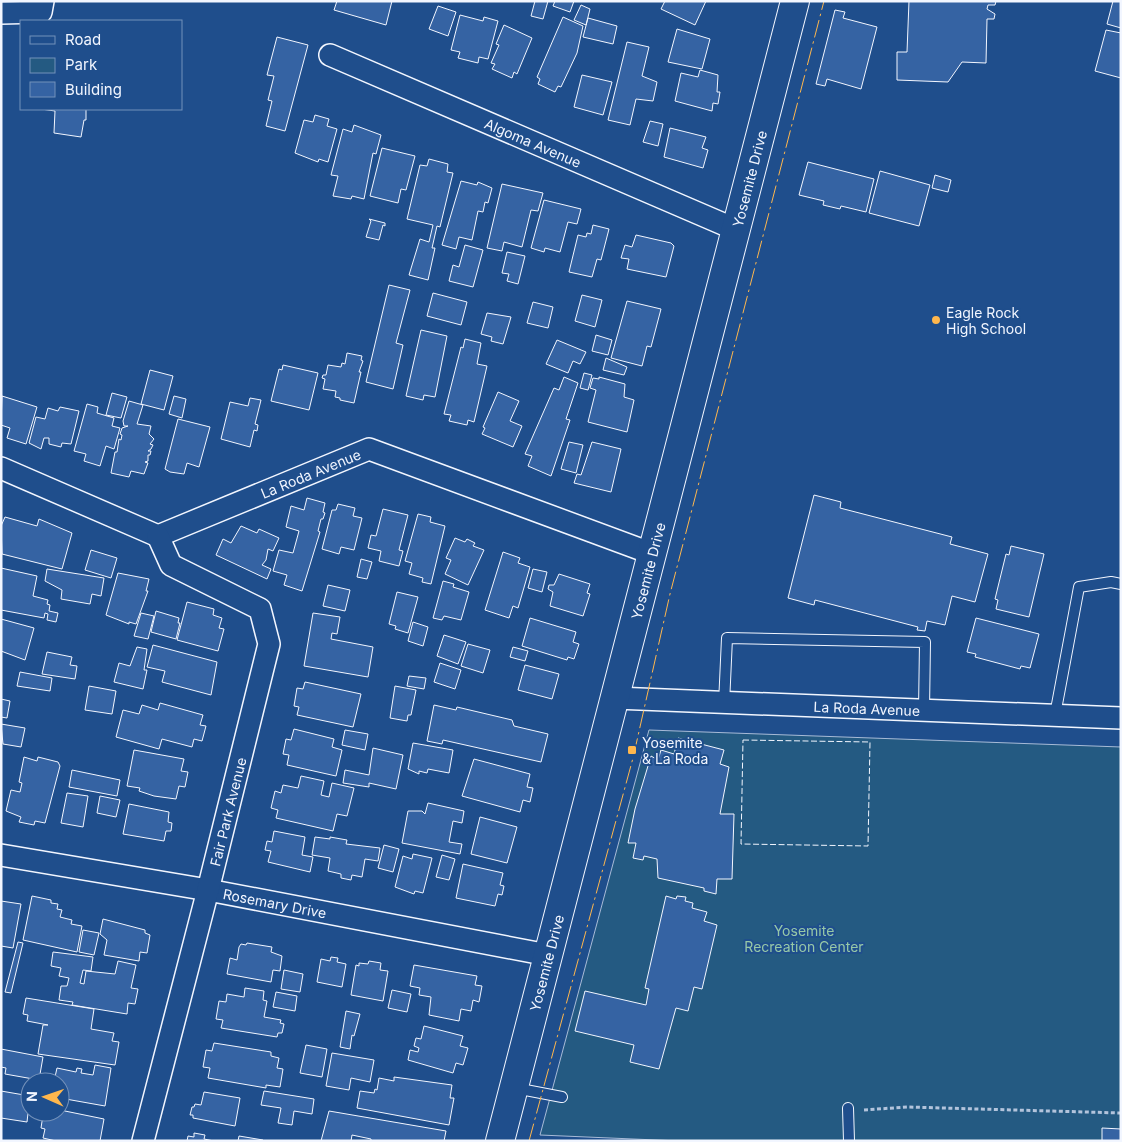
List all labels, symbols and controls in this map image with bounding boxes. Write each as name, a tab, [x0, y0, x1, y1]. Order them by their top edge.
legend	[20, 20, 182, 110]
text: Road	[65, 30, 101, 49]
text: Park	[65, 55, 98, 74]
text: Building	[65, 80, 122, 99]
street label: Algoma Avenue	[482, 114, 584, 171]
street label: Yosemite Drive	[728, 128, 770, 229]
place label: Eagle Rock High School	[946, 304, 1026, 337]
marker: Eagle Rock High School	[930, 314, 942, 326]
street label: La Roda Avenue	[258, 445, 363, 501]
street label: Yosemite Drive	[627, 521, 668, 621]
street label: La Roda Avenue	[813, 697, 920, 719]
place label: Yosemite & La Roda	[642, 734, 708, 767]
marker: Yosemite & La Roda	[626, 744, 638, 756]
street label: Fair Park Avenue	[206, 755, 249, 868]
street label: Rosemary Drive	[222, 885, 328, 921]
street label: Yosemite Drive	[525, 913, 567, 1013]
park label: Yosemite Recreation Center	[744, 922, 864, 955]
north arrow	[20, 1072, 70, 1122]
text: N	[23, 1091, 40, 1102]

